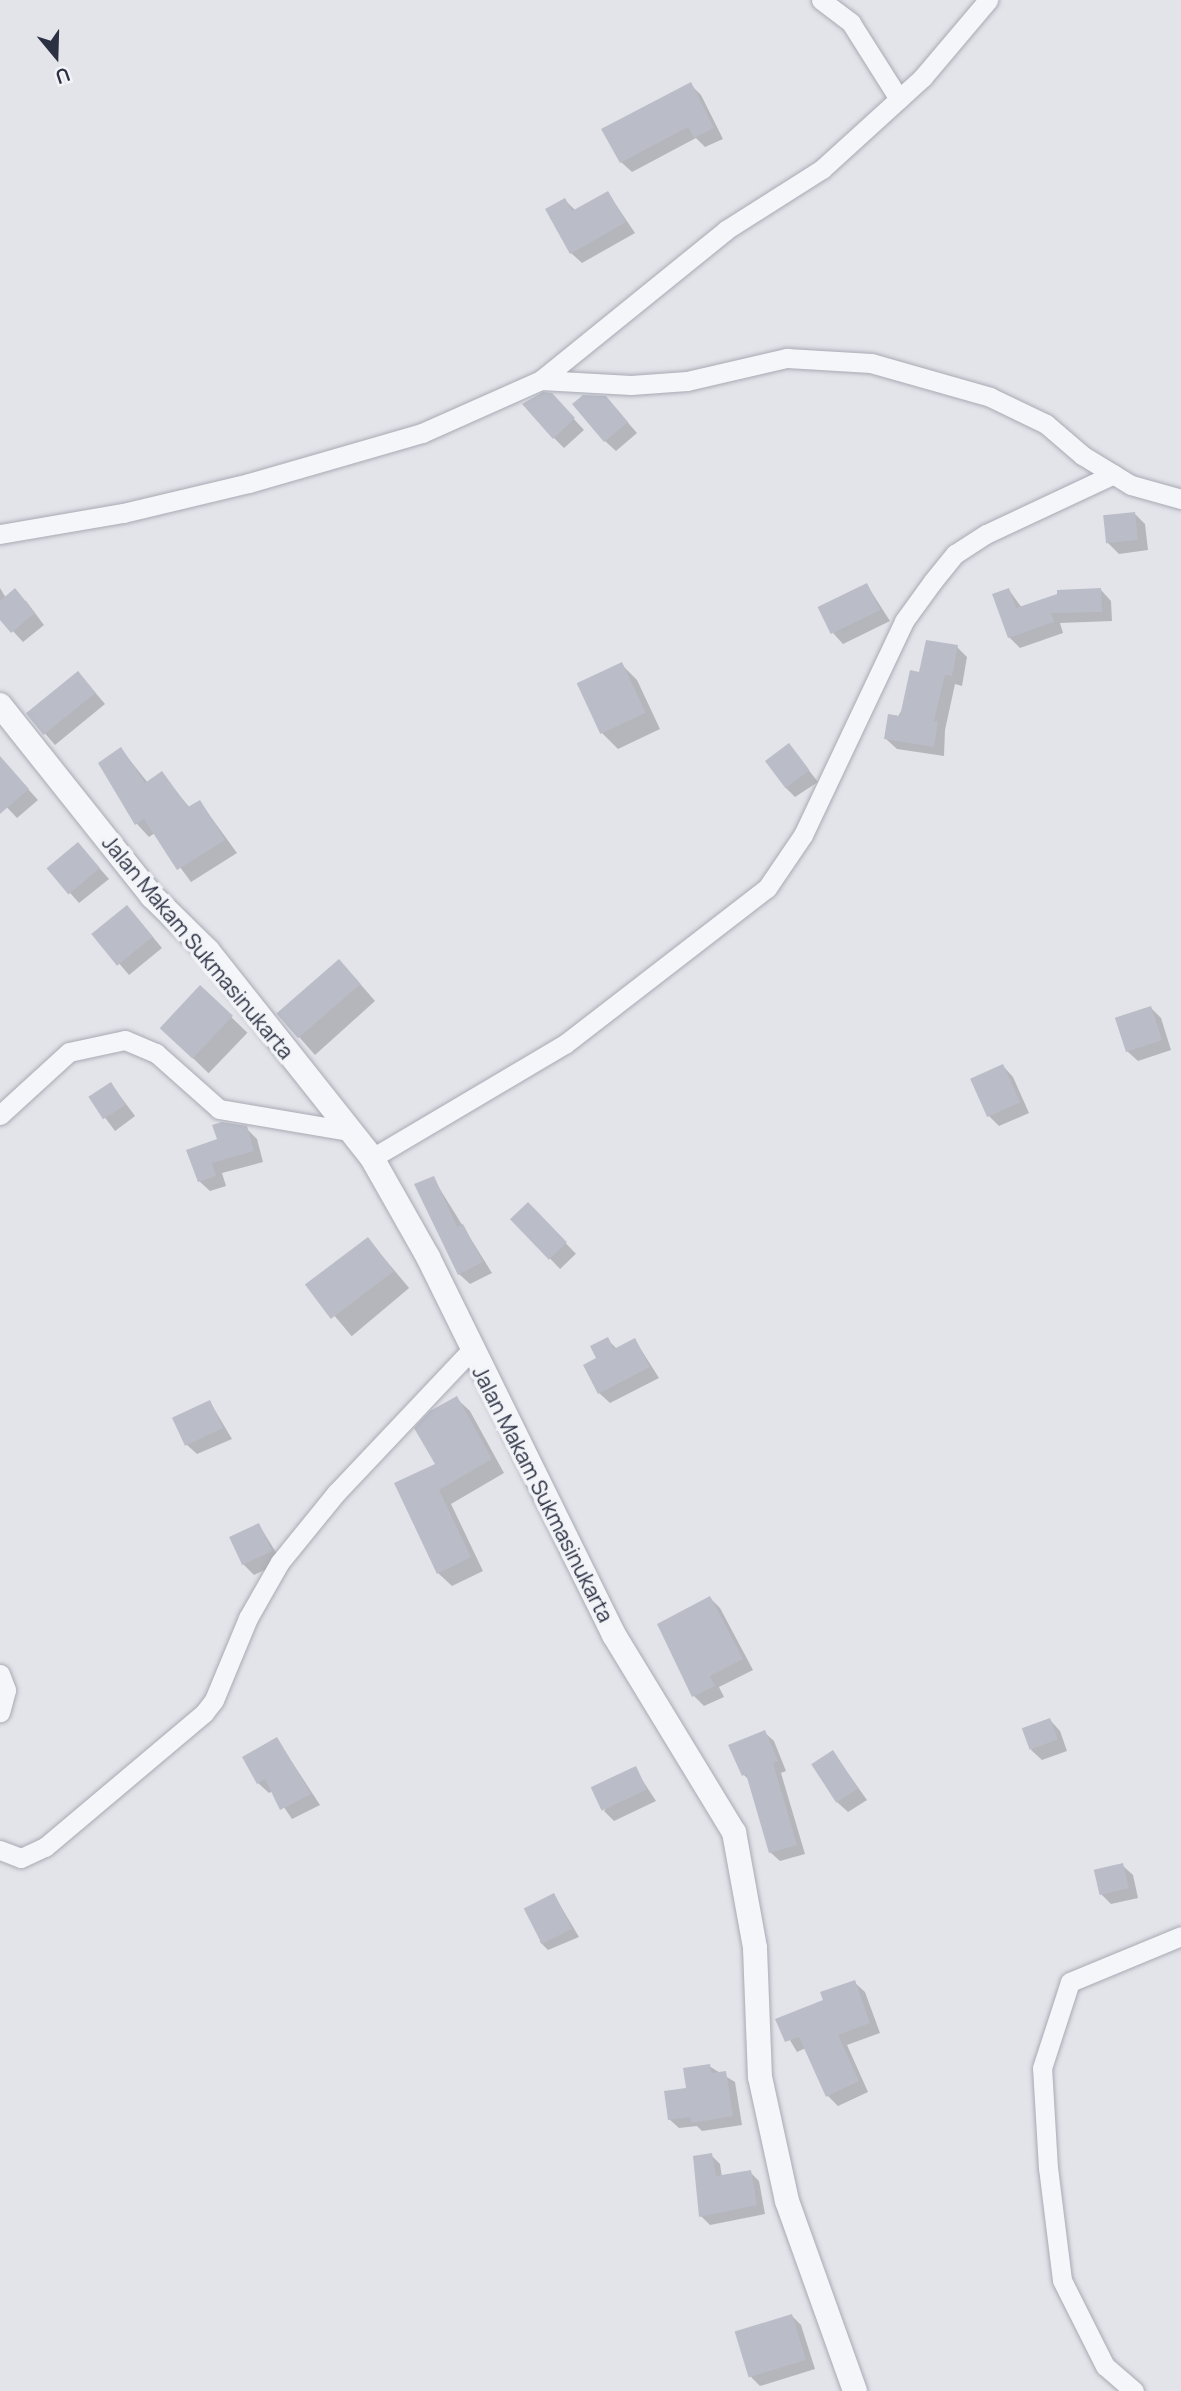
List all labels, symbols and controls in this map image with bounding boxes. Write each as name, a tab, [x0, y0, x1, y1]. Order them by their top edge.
north arrow	[21, 21, 91, 91]
text: U	[52, 61, 74, 90]
street label: Jalan Makam Sukmasinukarta	[97, 830, 299, 1064]
street label: Jalan Makam Sukmasinukarta	[467, 1362, 619, 1626]

